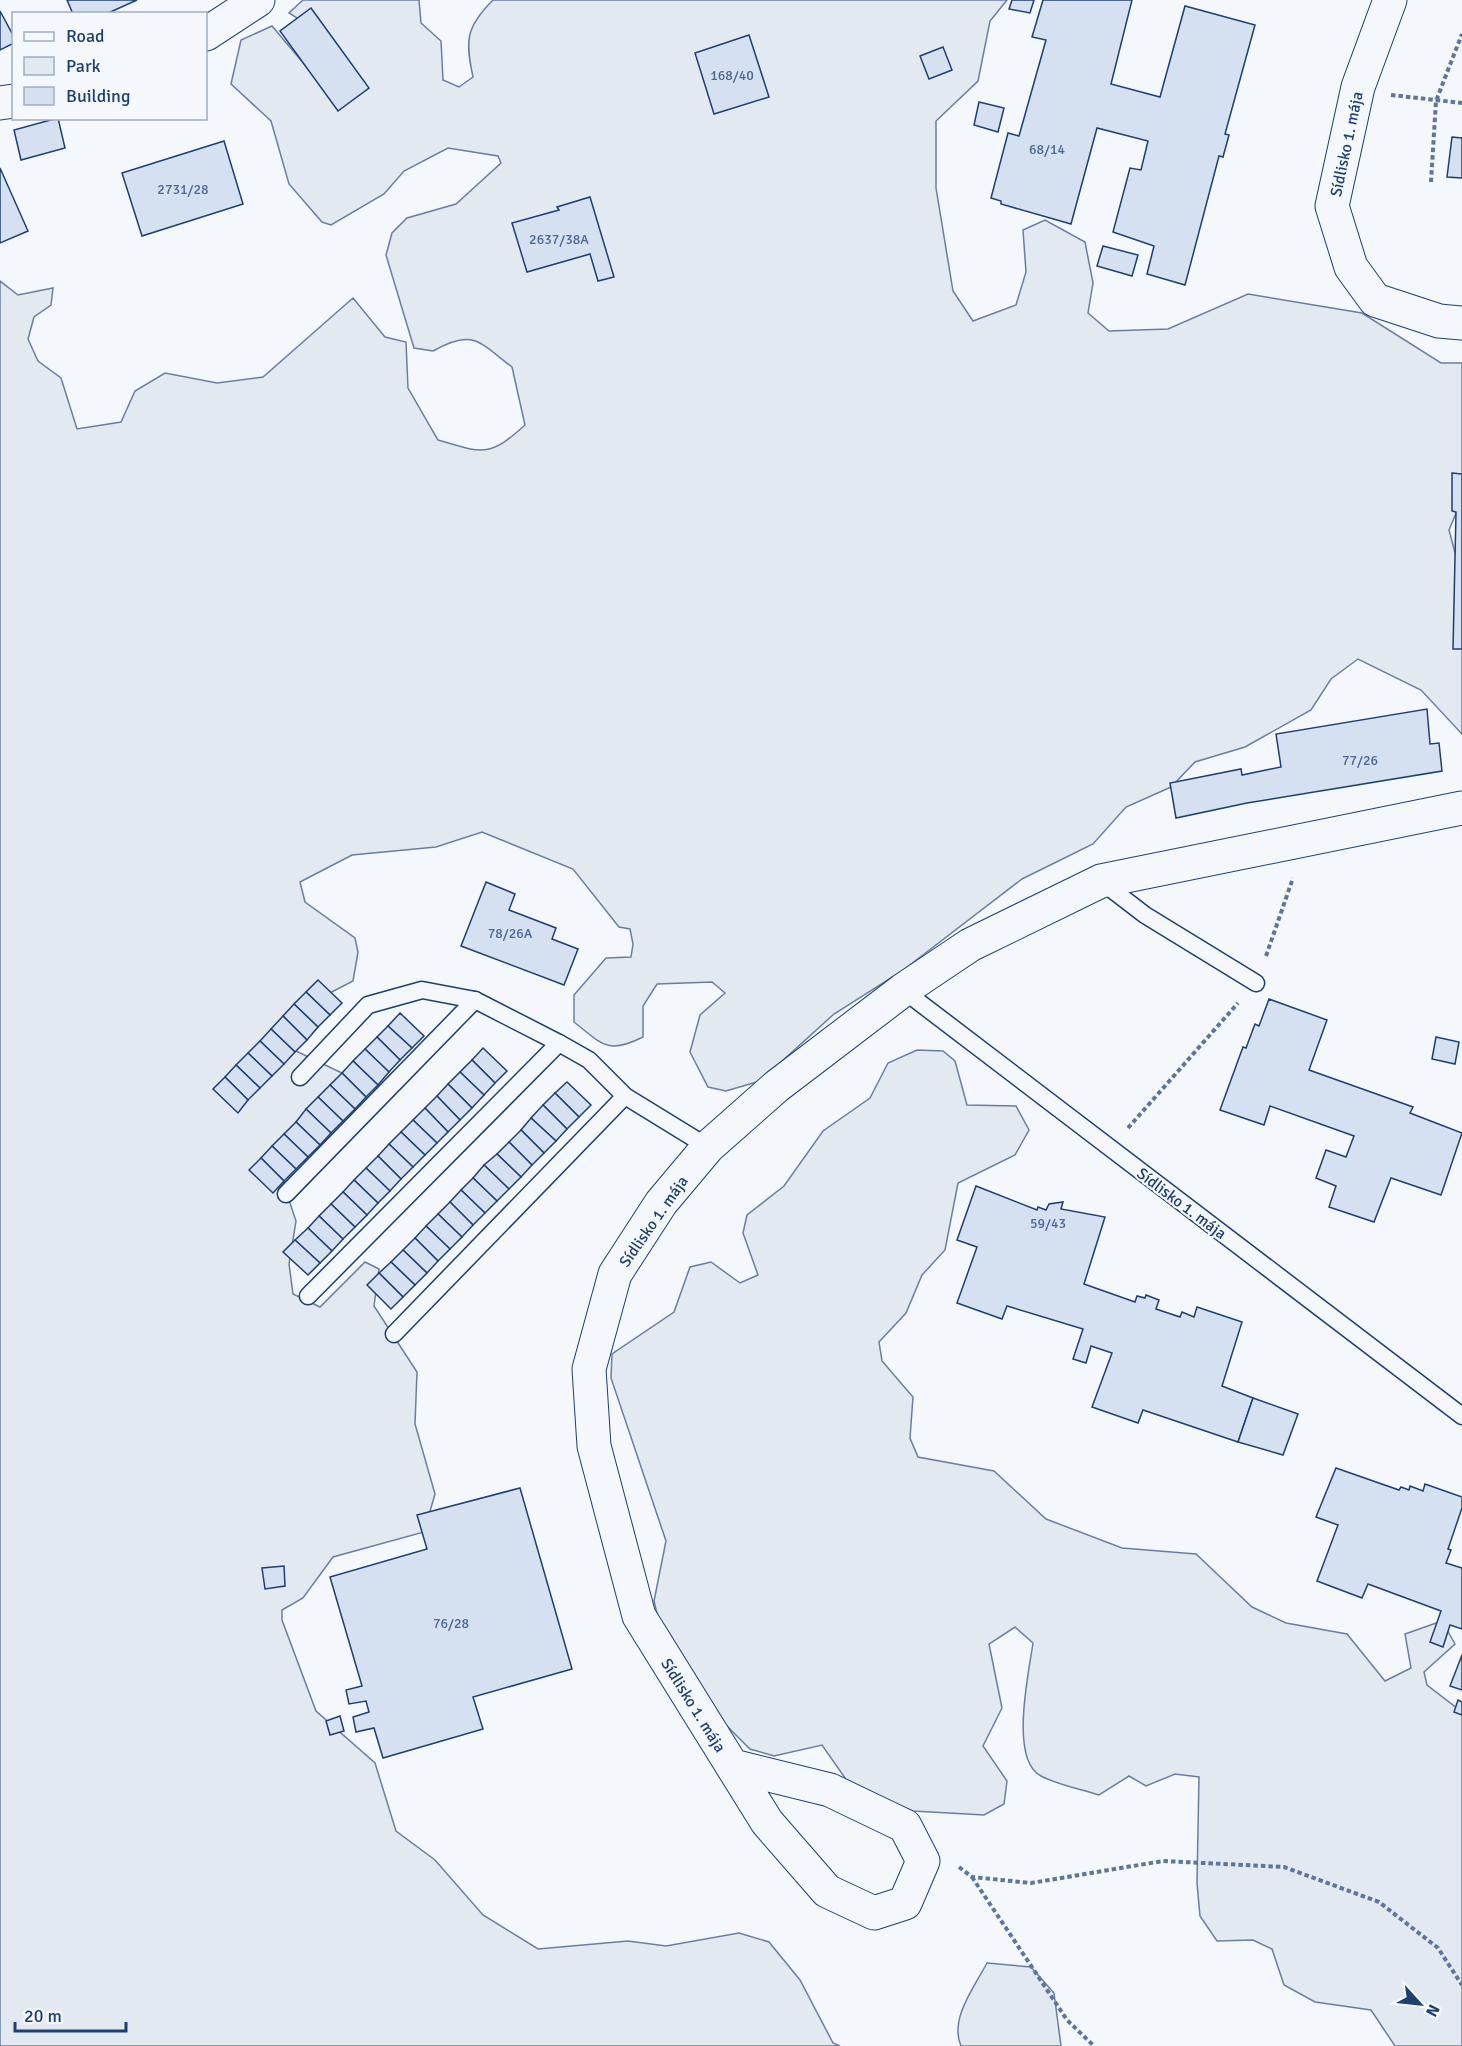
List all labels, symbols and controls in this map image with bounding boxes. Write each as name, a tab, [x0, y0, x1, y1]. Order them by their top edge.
legend	[12, 12, 207, 120]
text: Road	[66, 25, 105, 47]
text: Park	[66, 55, 101, 77]
house number: 168/40	[710, 67, 754, 84]
text: Building	[66, 85, 130, 107]
street label: Sídlisko 1. mája	[1326, 90, 1368, 199]
house number: 68/14	[1029, 141, 1066, 158]
house number: 2731/28	[157, 181, 209, 198]
house number: 2637/38A	[529, 231, 589, 248]
house number: 77/26	[1342, 752, 1378, 769]
house number: 78/26A	[488, 925, 533, 942]
street label: Sídlisko 1. mája	[1133, 1164, 1230, 1244]
street label: Sídlisko 1. mája	[615, 1172, 693, 1271]
house number: 59/43	[1030, 1215, 1066, 1232]
house number: 76/28	[433, 1615, 469, 1632]
street label: Sídlisko 1. mája	[656, 1655, 730, 1756]
north arrow	[1390, 1974, 1450, 2034]
scale bar	[15, 1995, 126, 2033]
text: N	[1421, 2001, 1444, 2020]
text: 20 m	[24, 2005, 62, 2027]

